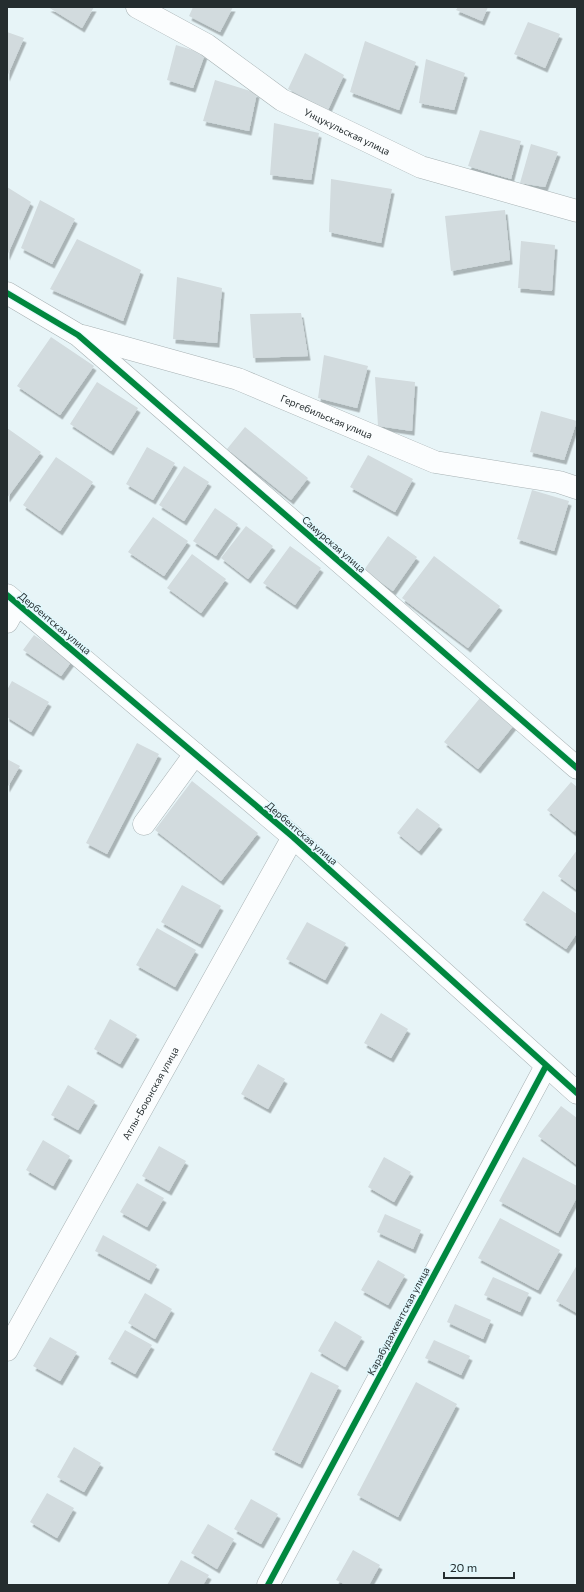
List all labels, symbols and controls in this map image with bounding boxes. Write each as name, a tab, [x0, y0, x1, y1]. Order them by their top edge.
street label: Унцукульская улица	[302, 106, 392, 157]
street label: Гергебильская улица	[279, 392, 374, 441]
street label: Самурская улица	[300, 513, 368, 575]
street label: Дербентская улица	[16, 589, 94, 657]
street label: Дербентская улица	[264, 799, 340, 867]
street label: Атлы-Боюнская улица	[119, 1045, 181, 1142]
street label: Карабудахкентская улица	[364, 1265, 432, 1377]
scale bar	[444, 1554, 514, 1580]
text: 20 m	[450, 1560, 477, 1574]

